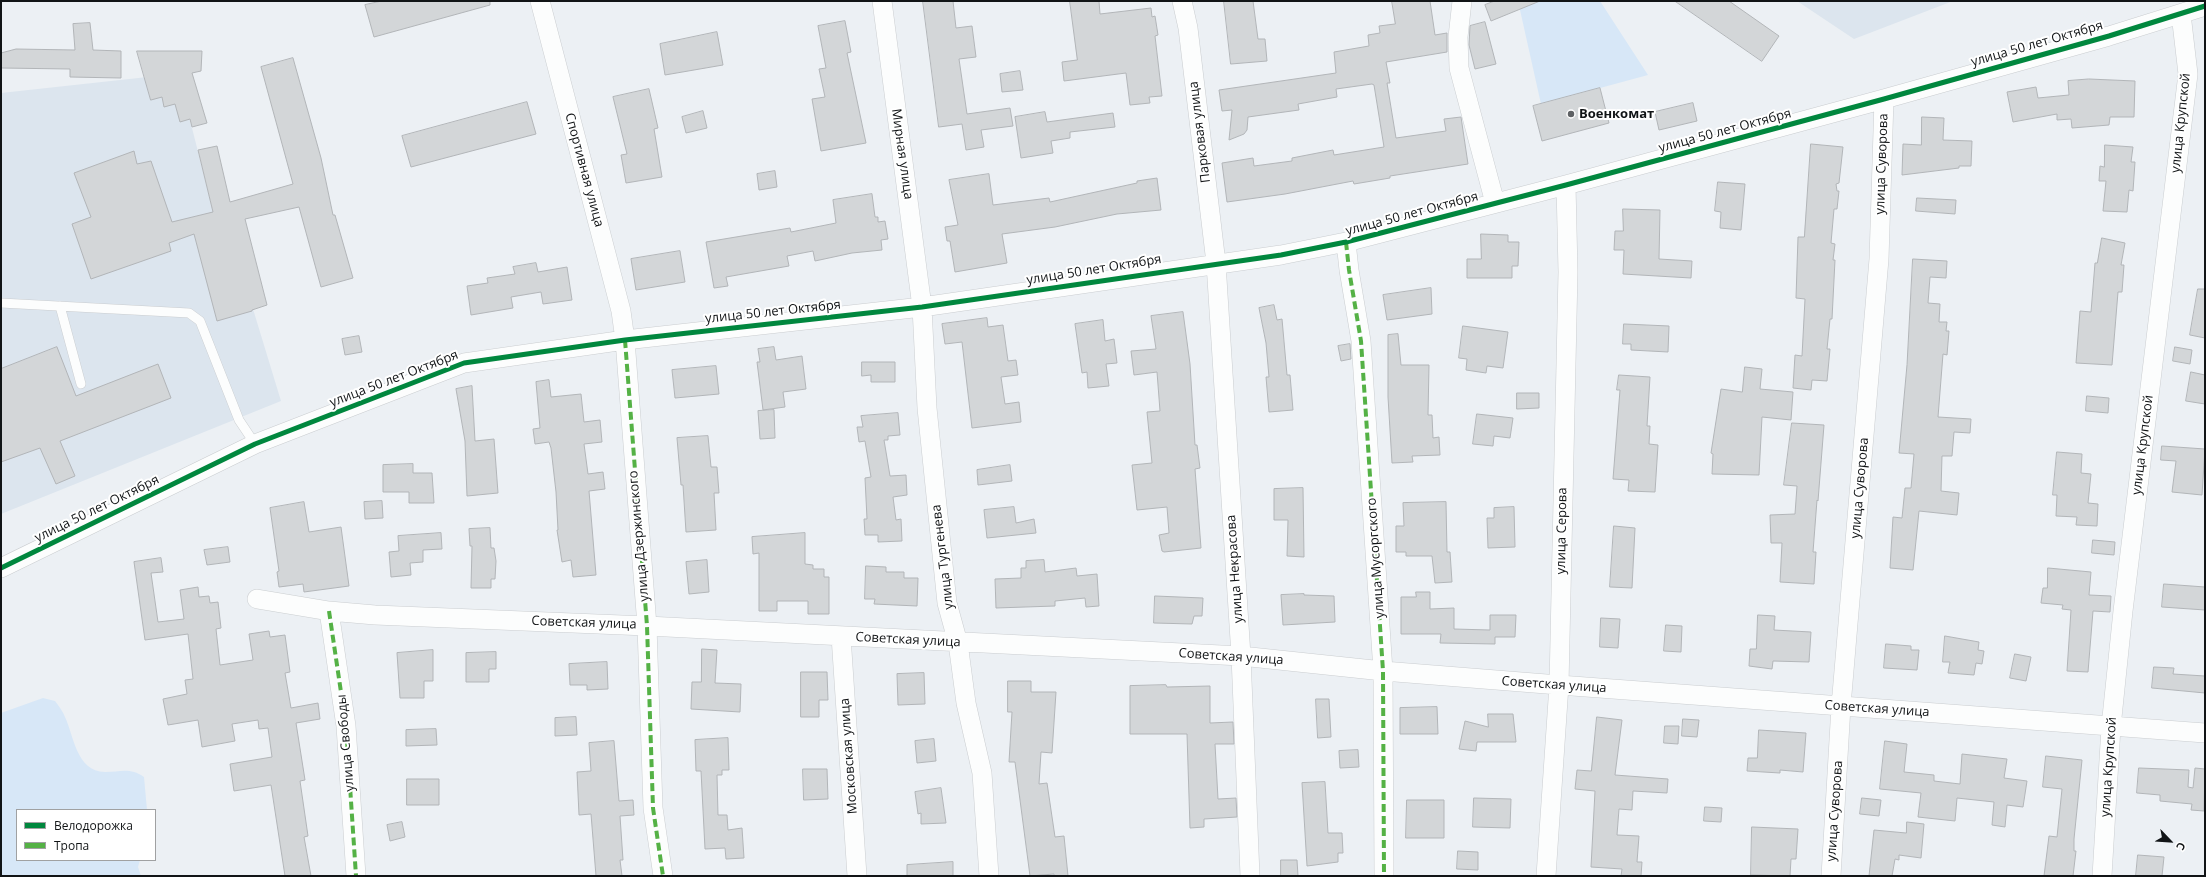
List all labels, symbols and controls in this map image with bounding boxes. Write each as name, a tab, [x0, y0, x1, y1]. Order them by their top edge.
street label: улица 50 лет Октября	[1969, 18, 2105, 70]
street label: улица Крупской	[2168, 72, 2194, 174]
street label: Парковая улица	[1186, 80, 1214, 184]
place label: Военкомат	[1579, 106, 1654, 122]
street label: улица 50 лет Октября	[1657, 106, 1793, 156]
street label: Мирная улица	[888, 108, 916, 200]
marker: Военкомат	[1566, 109, 1576, 119]
street label: Спортивная улица	[561, 111, 607, 229]
street label: улица Суворова	[1872, 113, 1892, 215]
street label: улица 50 лет Октября	[1344, 189, 1480, 239]
street label: улица 50 лет Октября	[1025, 252, 1163, 288]
street label: улица 50 лет Октября	[704, 297, 842, 327]
street label: улица 50 лет Октября	[328, 347, 460, 411]
street label: улица Крупской	[2129, 394, 2157, 496]
street label: улица Суворова	[1848, 437, 1872, 539]
street label: улица Дзержинского	[625, 470, 653, 602]
street label: улица 50 лет Октября	[32, 472, 162, 546]
street label: улица Серова	[1553, 487, 1571, 575]
street label: улица Мусоргского	[1364, 497, 1388, 619]
street label: улица Тургенева	[929, 504, 957, 610]
street label: улица Некрасова	[1223, 514, 1247, 624]
street label: Советская улица	[531, 613, 637, 633]
street label: Советская улица	[855, 629, 961, 651]
street label: Советская улица	[1178, 646, 1284, 668]
street label: Советская улица	[1501, 674, 1607, 696]
street label: улица Свободы	[334, 694, 358, 792]
street label: Московская улица	[837, 698, 861, 814]
street label: Советская улица	[1824, 698, 1930, 720]
street label: улица Крупской	[2098, 716, 2120, 818]
street label: улица Суворова	[1824, 760, 1846, 862]
legend	[16, 809, 156, 861]
text: Велодорожка	[54, 817, 133, 834]
north arrow	[2150, 821, 2190, 861]
text: Тропа	[54, 837, 89, 854]
text: С	[2173, 840, 2190, 853]

